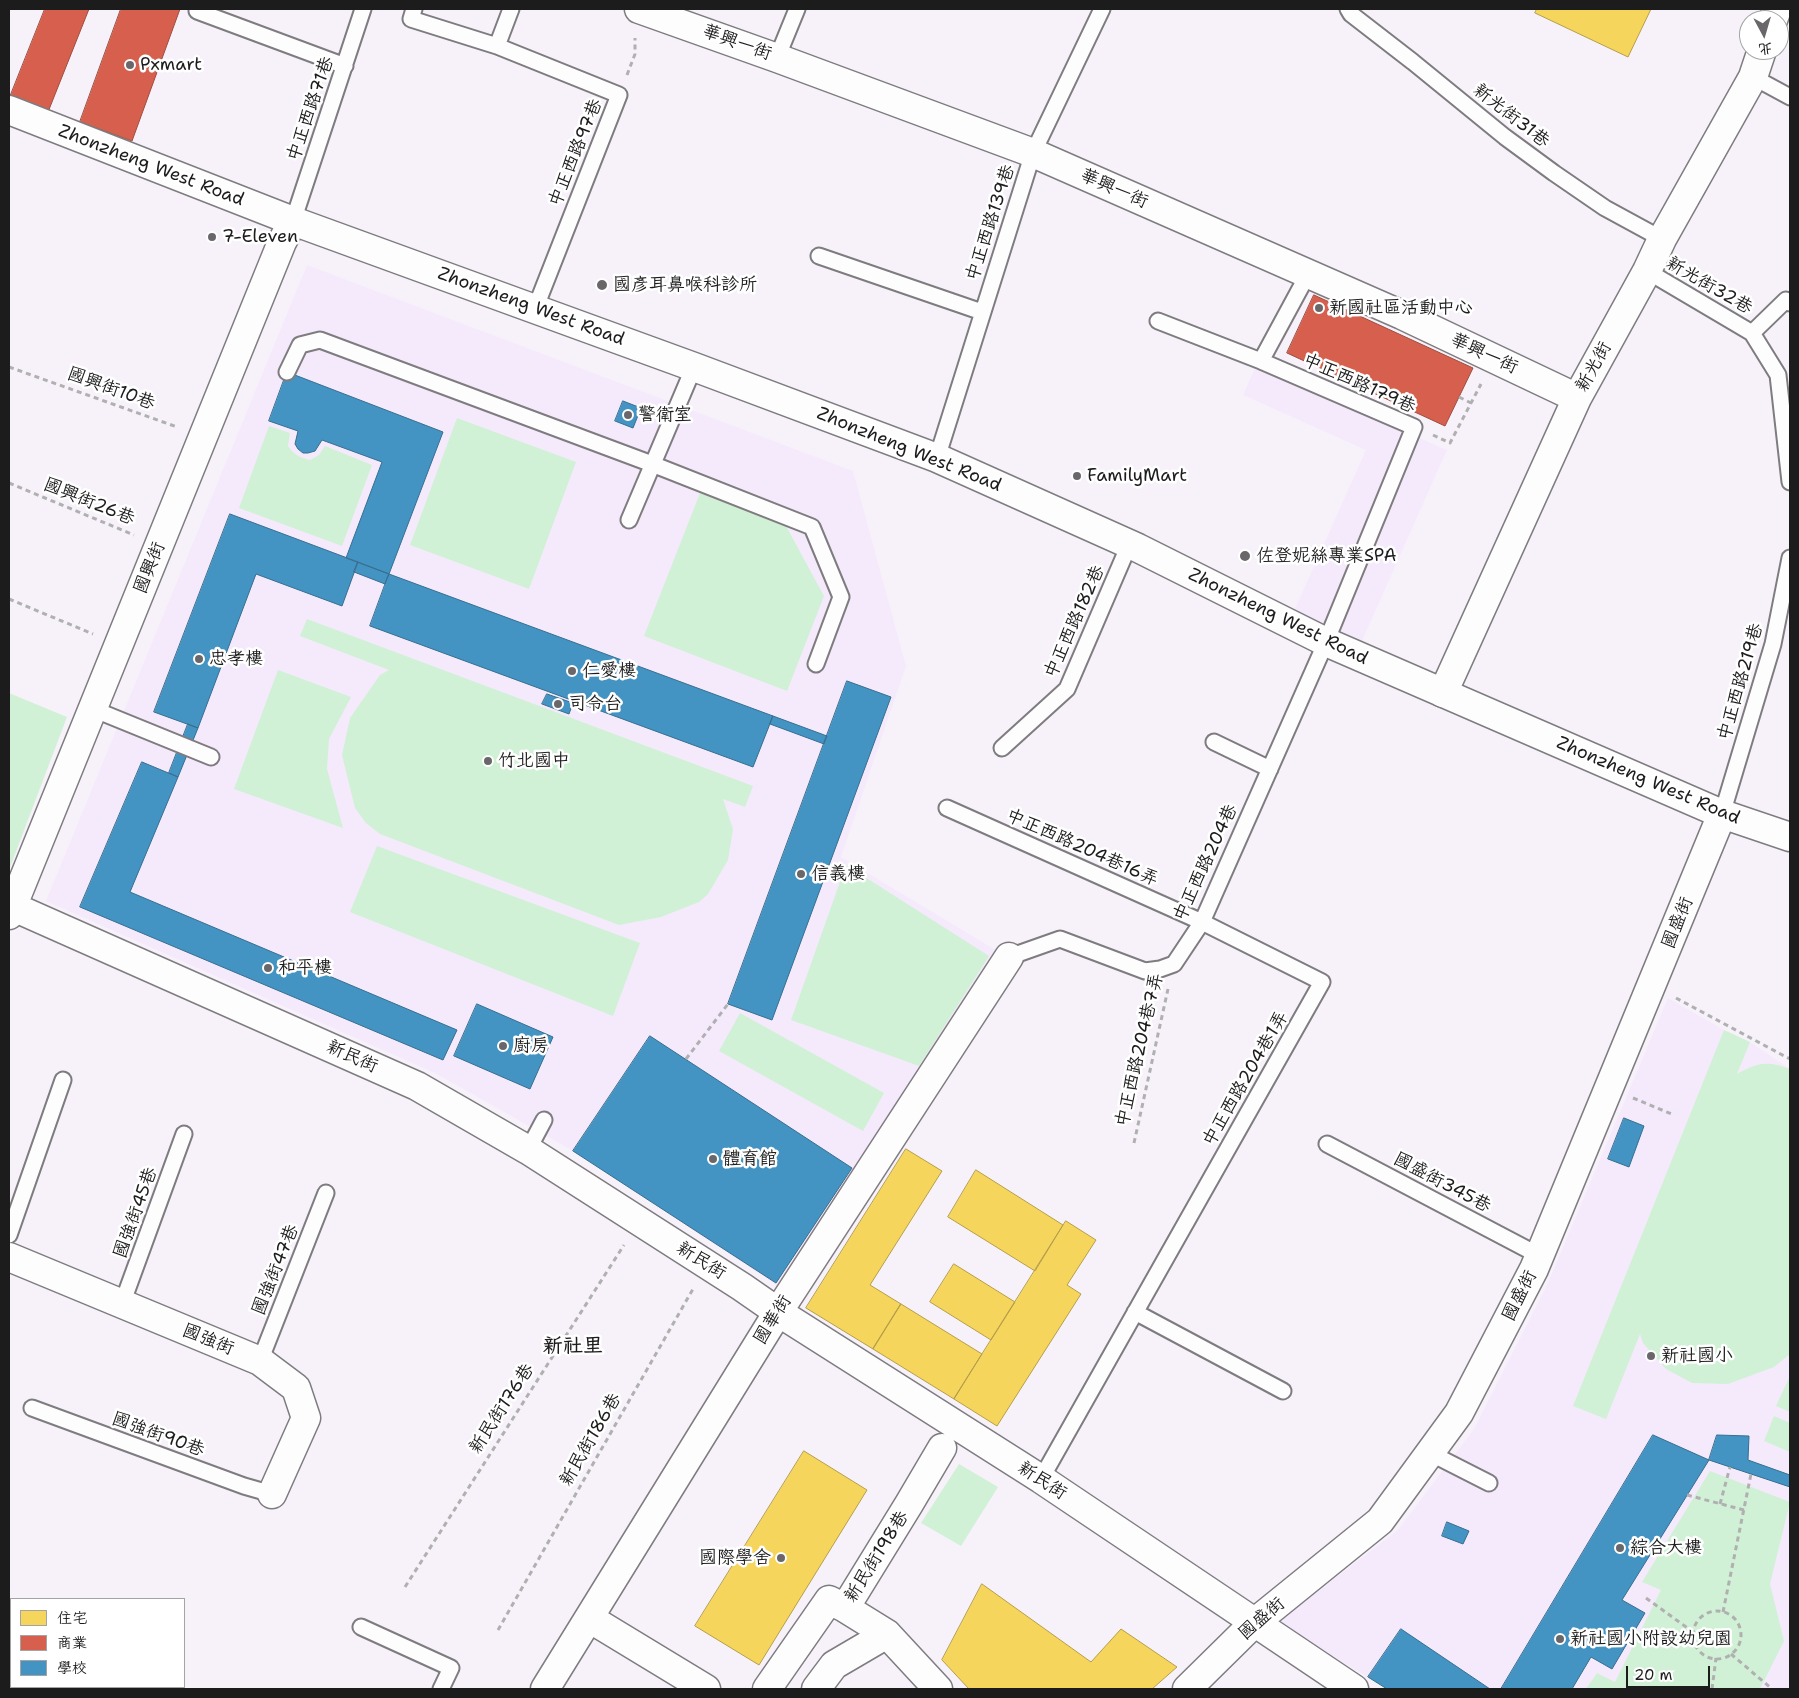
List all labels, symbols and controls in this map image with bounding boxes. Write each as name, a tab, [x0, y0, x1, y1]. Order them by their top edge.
north arrow	[1739, 10, 1789, 60]
street label: 華興一街	[699, 21, 775, 65]
text: 北	[1758, 39, 1773, 59]
place label: Pxmart	[140, 54, 202, 76]
street label: 中正西路71巷	[283, 54, 339, 164]
marker: Pxmart	[124, 59, 136, 71]
street label: 新光街31巷	[1468, 79, 1554, 153]
street label: 中正西路97巷	[545, 96, 607, 210]
street label: Zhonzheng West Road	[55, 121, 247, 211]
street label: 中正西路139巷	[962, 162, 1020, 284]
street label: 華興一街	[1077, 164, 1151, 214]
place label: 7-Eleven	[222, 226, 298, 248]
marker: 7-Eleven	[206, 231, 218, 243]
street label: 新光街32巷	[1662, 253, 1756, 319]
street label: Zhonzheng West Road	[435, 263, 627, 351]
place label: 國彥耳鼻喉科診所	[613, 274, 757, 296]
marker: 國彥耳鼻喉科診所	[595, 278, 609, 292]
place label: 新國社區活動中心	[1329, 297, 1473, 319]
marker: 新國社區活動中心	[1313, 302, 1325, 314]
street label: 華興一街	[1447, 329, 1521, 379]
street label: 新光街	[1571, 338, 1617, 396]
street label: 中正西路179巷	[1299, 350, 1419, 418]
street label: 國興街10巷	[64, 363, 158, 415]
street label: Zhonzheng West Road	[814, 403, 1004, 497]
place label: 警衛室	[638, 404, 692, 426]
marker: 警衛室	[622, 409, 634, 421]
place label: FamilyMart	[1087, 465, 1187, 487]
marker: FamilyMart	[1071, 470, 1083, 482]
street label: 國興街26巷	[40, 474, 138, 530]
street label: 國興街	[130, 539, 170, 597]
place label: 佐登妮絲專業SPA	[1256, 545, 1397, 567]
marker: 佐登妮絲專業SPA	[1238, 549, 1252, 563]
street label: 中正西路182巷	[1040, 562, 1110, 682]
street label: Zhonzheng West Road	[1185, 564, 1371, 670]
street label: 中正西路219巷	[1714, 621, 1768, 743]
place label: 忠孝樓	[209, 648, 263, 670]
marker: 忠孝樓	[193, 653, 205, 665]
place label: 仁愛樓	[582, 660, 636, 682]
marker: 仁愛樓	[566, 665, 578, 677]
place label: 司令台	[568, 693, 622, 715]
marker: 司令台	[552, 698, 564, 710]
street label: Zhonzheng West Road	[1553, 733, 1743, 829]
place label: 竹北國中	[498, 750, 570, 772]
marker: 竹北國中	[482, 755, 494, 767]
street label: 中正西路204巷	[1169, 801, 1243, 925]
street label: 中正西路204巷16弄	[1003, 805, 1161, 891]
place label: 信義樓	[811, 863, 865, 885]
marker: 信義樓	[795, 868, 807, 880]
street label: 國盛街	[1658, 894, 1698, 952]
place label: 和平樓	[278, 957, 332, 979]
marker: 和平樓	[262, 962, 274, 974]
street label: 中正西路204巷7弄	[1112, 971, 1168, 1129]
street label: 中正西路204巷1弄	[1199, 1008, 1293, 1150]
place label: 廚房	[513, 1035, 549, 1057]
street label: 新民街	[323, 1036, 381, 1078]
marker: 廚房	[497, 1040, 509, 1052]
place label: 體育館	[723, 1148, 777, 1170]
street label: 國盛街345巷	[1390, 1148, 1494, 1218]
marker: 體育館	[707, 1153, 719, 1165]
street label: 國強街45巷	[110, 1165, 162, 1261]
street label: 國強街47巷	[248, 1221, 304, 1319]
street label: 新民街	[672, 1238, 730, 1284]
street label: 國盛街	[1498, 1267, 1542, 1325]
street label: 國華街	[750, 1291, 796, 1349]
street label: 國強街	[179, 1320, 237, 1360]
district label: 新社里	[543, 1335, 603, 1359]
place label: 新社國小	[1661, 1345, 1733, 1367]
marker: 新社國小	[1645, 1350, 1657, 1362]
street label: 新民街176巷	[465, 1360, 539, 1458]
street label: 新民街186巷	[556, 1390, 626, 1490]
street label: 國強街90巷	[109, 1408, 207, 1462]
street label: 新民街	[1013, 1457, 1071, 1505]
street label: 新民街198巷	[840, 1507, 914, 1607]
place label: 綜合大樓	[1630, 1537, 1702, 1559]
marker: 綜合大樓	[1614, 1542, 1626, 1554]
place label: 國際學舍	[699, 1547, 771, 1569]
marker: 國際學舍	[775, 1552, 787, 1564]
street label: 國盛街	[1235, 1593, 1289, 1645]
legend	[10, 1598, 185, 1688]
text: 住宅	[57, 1608, 87, 1628]
place label: 新社國小附設幼兒園	[1570, 1628, 1732, 1650]
text: 商業	[57, 1633, 87, 1653]
marker: 新社國小附設幼兒園	[1554, 1633, 1566, 1645]
scale bar	[1629, 1656, 1713, 1688]
text: 學校	[57, 1658, 87, 1678]
text: 20 m	[1634, 1665, 1673, 1685]

